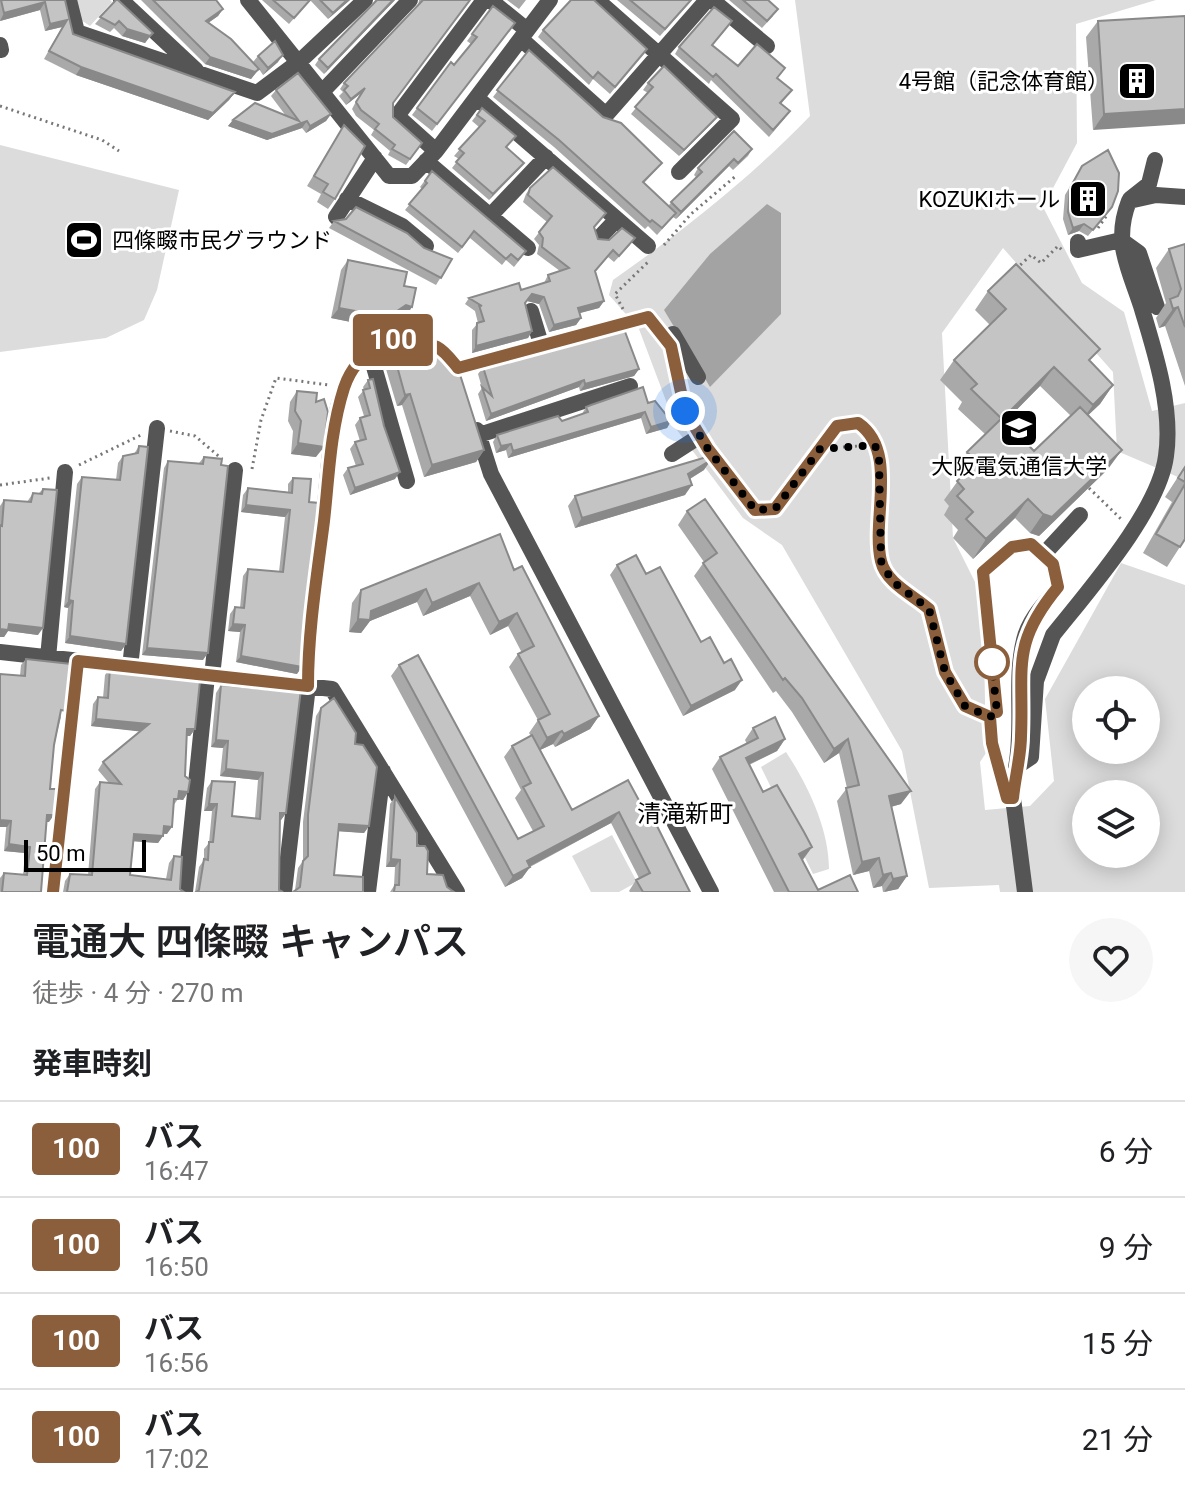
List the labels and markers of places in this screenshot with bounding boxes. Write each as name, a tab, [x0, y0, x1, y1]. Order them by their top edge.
building icon: 4号館（記念体育館）	[1116, 60, 1158, 102]
place label: 4号館（記念体育館）	[899, 69, 1109, 94]
building icon: KOZUKIホール	[1067, 178, 1109, 220]
place label: KOZUKIホール	[918, 187, 1060, 212]
sports icon: 四條畷市民グラウンド	[63, 219, 105, 261]
place label: 四條畷市民グラウンド	[112, 228, 332, 253]
school or university icon: 大阪電気通信大学	[998, 407, 1040, 449]
place label: 大阪電気通信大学	[931, 454, 1107, 479]
unlabelled marker	[975, 645, 1009, 679]

